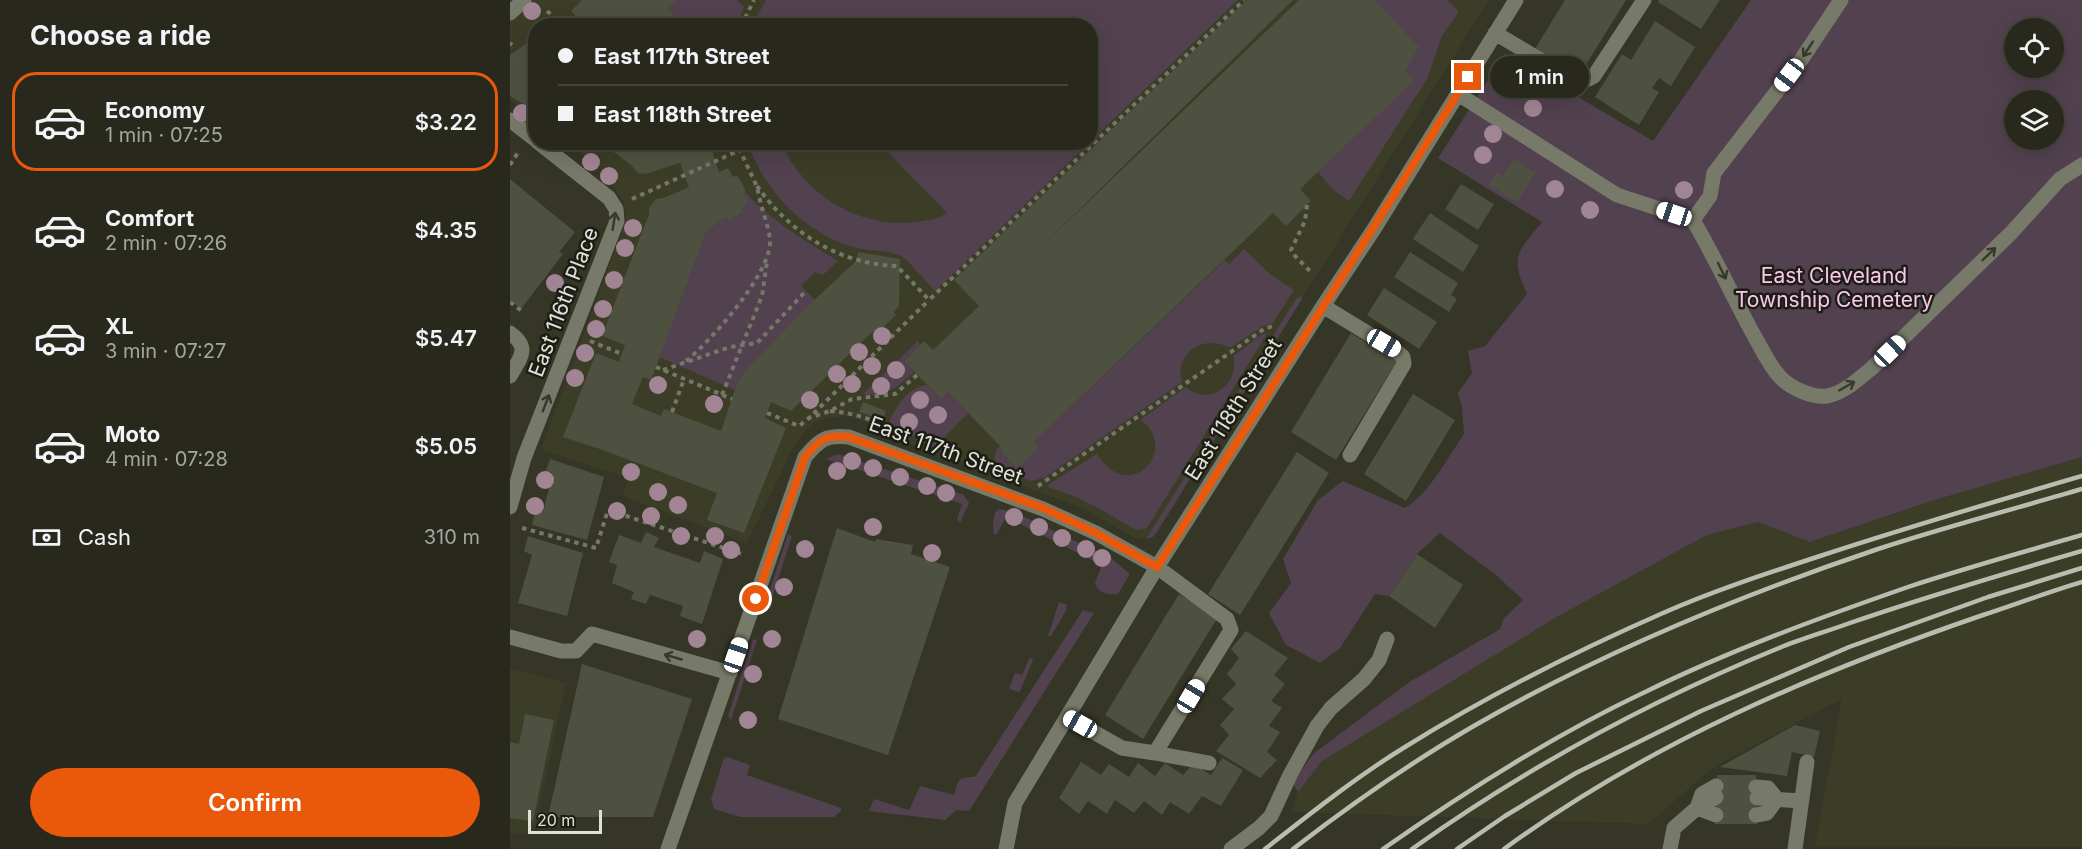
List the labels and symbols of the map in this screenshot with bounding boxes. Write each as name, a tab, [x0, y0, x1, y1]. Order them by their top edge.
one-way arrow	[1802, 40, 1814, 56]
car	[1771, 55, 1807, 95]
callout: 1 min	[1489, 56, 1588, 98]
route end	[1454, 63, 1481, 90]
car	[1654, 200, 1694, 228]
one-way arrow	[609, 212, 620, 231]
street label: East 116th Place	[523, 224, 603, 380]
one-way arrow	[1981, 246, 1996, 261]
one-way arrow	[1716, 262, 1728, 280]
park label: East Cleveland Township Cemetery	[1735, 263, 1933, 312]
car	[1364, 326, 1404, 360]
car	[1871, 332, 1909, 370]
street label: East 118th Street	[1179, 333, 1287, 485]
one-way arrow	[1838, 380, 1855, 392]
one-way arrow	[541, 395, 552, 413]
street label: East 117th Street	[866, 411, 1026, 489]
route start	[742, 585, 769, 612]
car	[722, 635, 750, 675]
one-way arrow	[664, 651, 683, 662]
car	[1174, 676, 1208, 716]
car	[1060, 707, 1100, 741]
scale bar	[528, 807, 602, 834]

